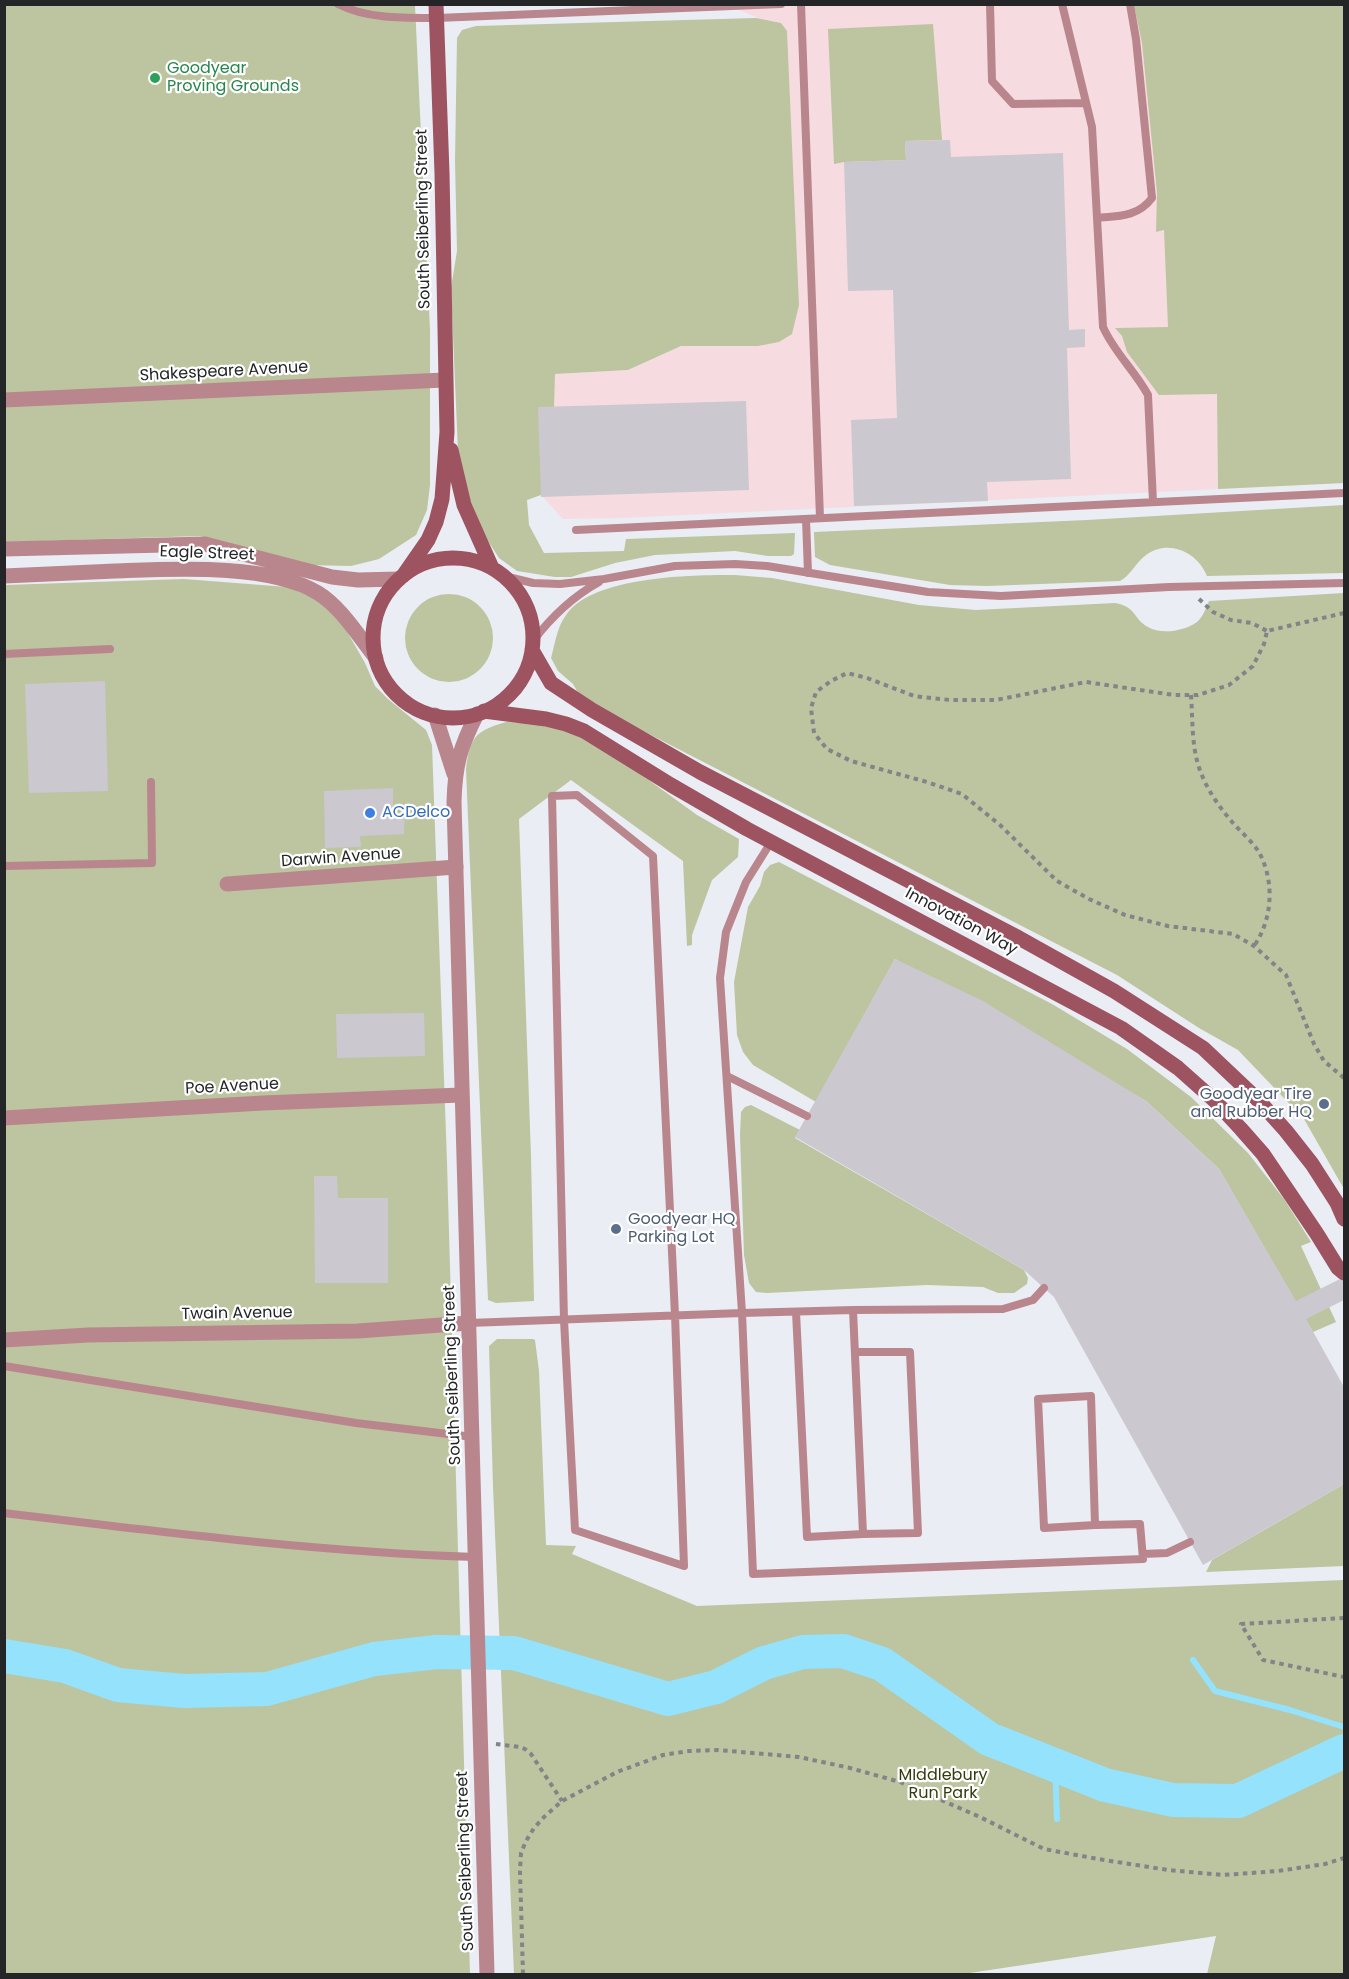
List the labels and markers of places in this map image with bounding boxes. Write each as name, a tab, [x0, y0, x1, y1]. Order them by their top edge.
place label: Goodyear Proving Grounds	[167, 59, 299, 97]
marker: Goodyear Proving Grounds	[148, 71, 162, 85]
place label: ACDelco	[382, 803, 450, 823]
marker: ACDelco	[363, 806, 377, 820]
place label: Goodyear Tire and Rubber HQ	[1190, 1085, 1312, 1123]
marker: Goodyear Tire and Rubber HQ	[1317, 1097, 1331, 1111]
place label: Goodyear HQ Parking Lot	[628, 1210, 735, 1248]
marker: Goodyear HQ Parking Lot	[609, 1222, 623, 1236]

